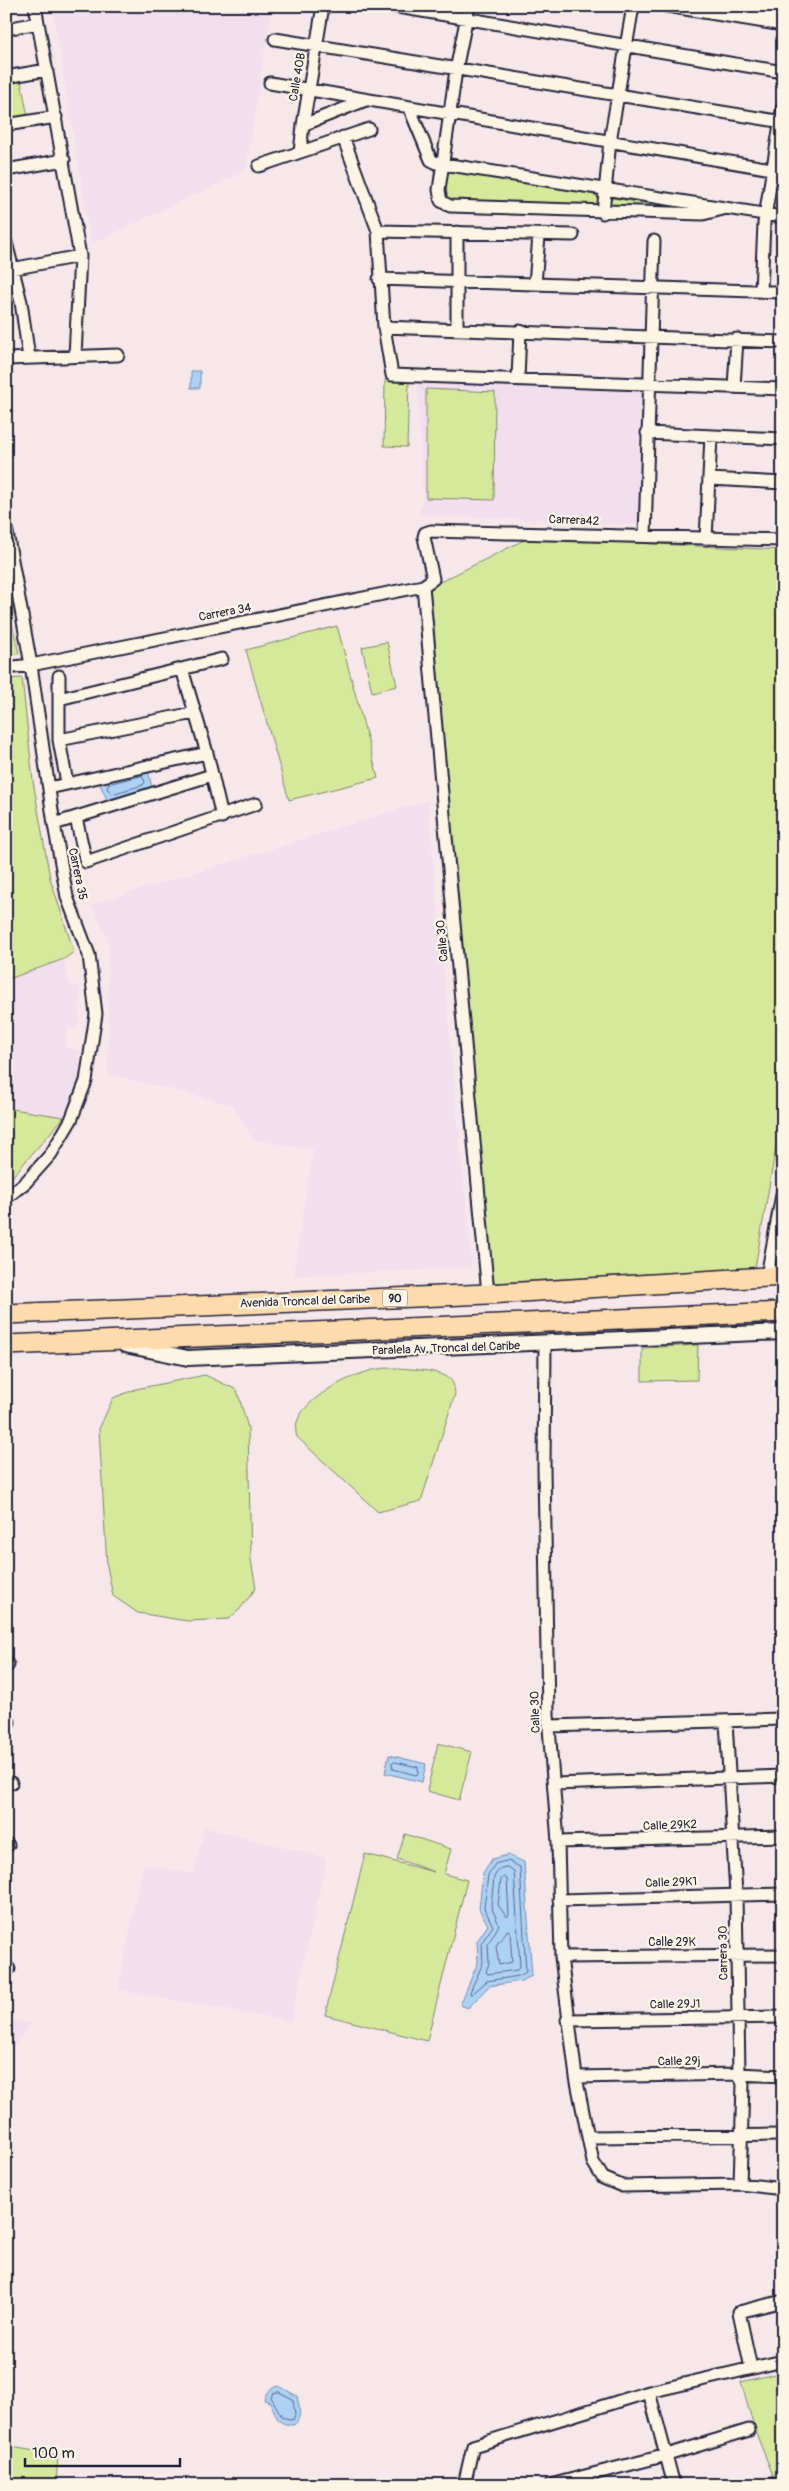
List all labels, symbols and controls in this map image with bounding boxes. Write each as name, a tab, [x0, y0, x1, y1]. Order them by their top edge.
street label: Calle 40B	[286, 51, 309, 103]
street label: Carrera42	[548, 512, 600, 529]
street label: Carrera 34	[197, 600, 253, 625]
street label: Carrera 35	[65, 847, 90, 902]
street label: Calle 30	[433, 919, 452, 963]
road number: 90	[382, 1290, 408, 1306]
street label: Avenida Troncal del Caribe	[240, 1292, 370, 1311]
street label: Paralela Av. Troncal del Caribe	[372, 1338, 520, 1359]
street label: Calle 30	[527, 1691, 544, 1733]
street label: Calle 29K2	[643, 1817, 698, 1834]
street label: Calle 29K1	[645, 1874, 697, 1891]
street label: Carrera 30	[716, 1926, 731, 1980]
street label: Calle 29K	[648, 1935, 696, 1950]
street label: Calle 29J1	[650, 1997, 700, 2012]
street label: Calle 29j	[657, 2054, 701, 2069]
scale bar	[25, 2436, 180, 2468]
text: 100 m	[32, 2444, 75, 2463]

